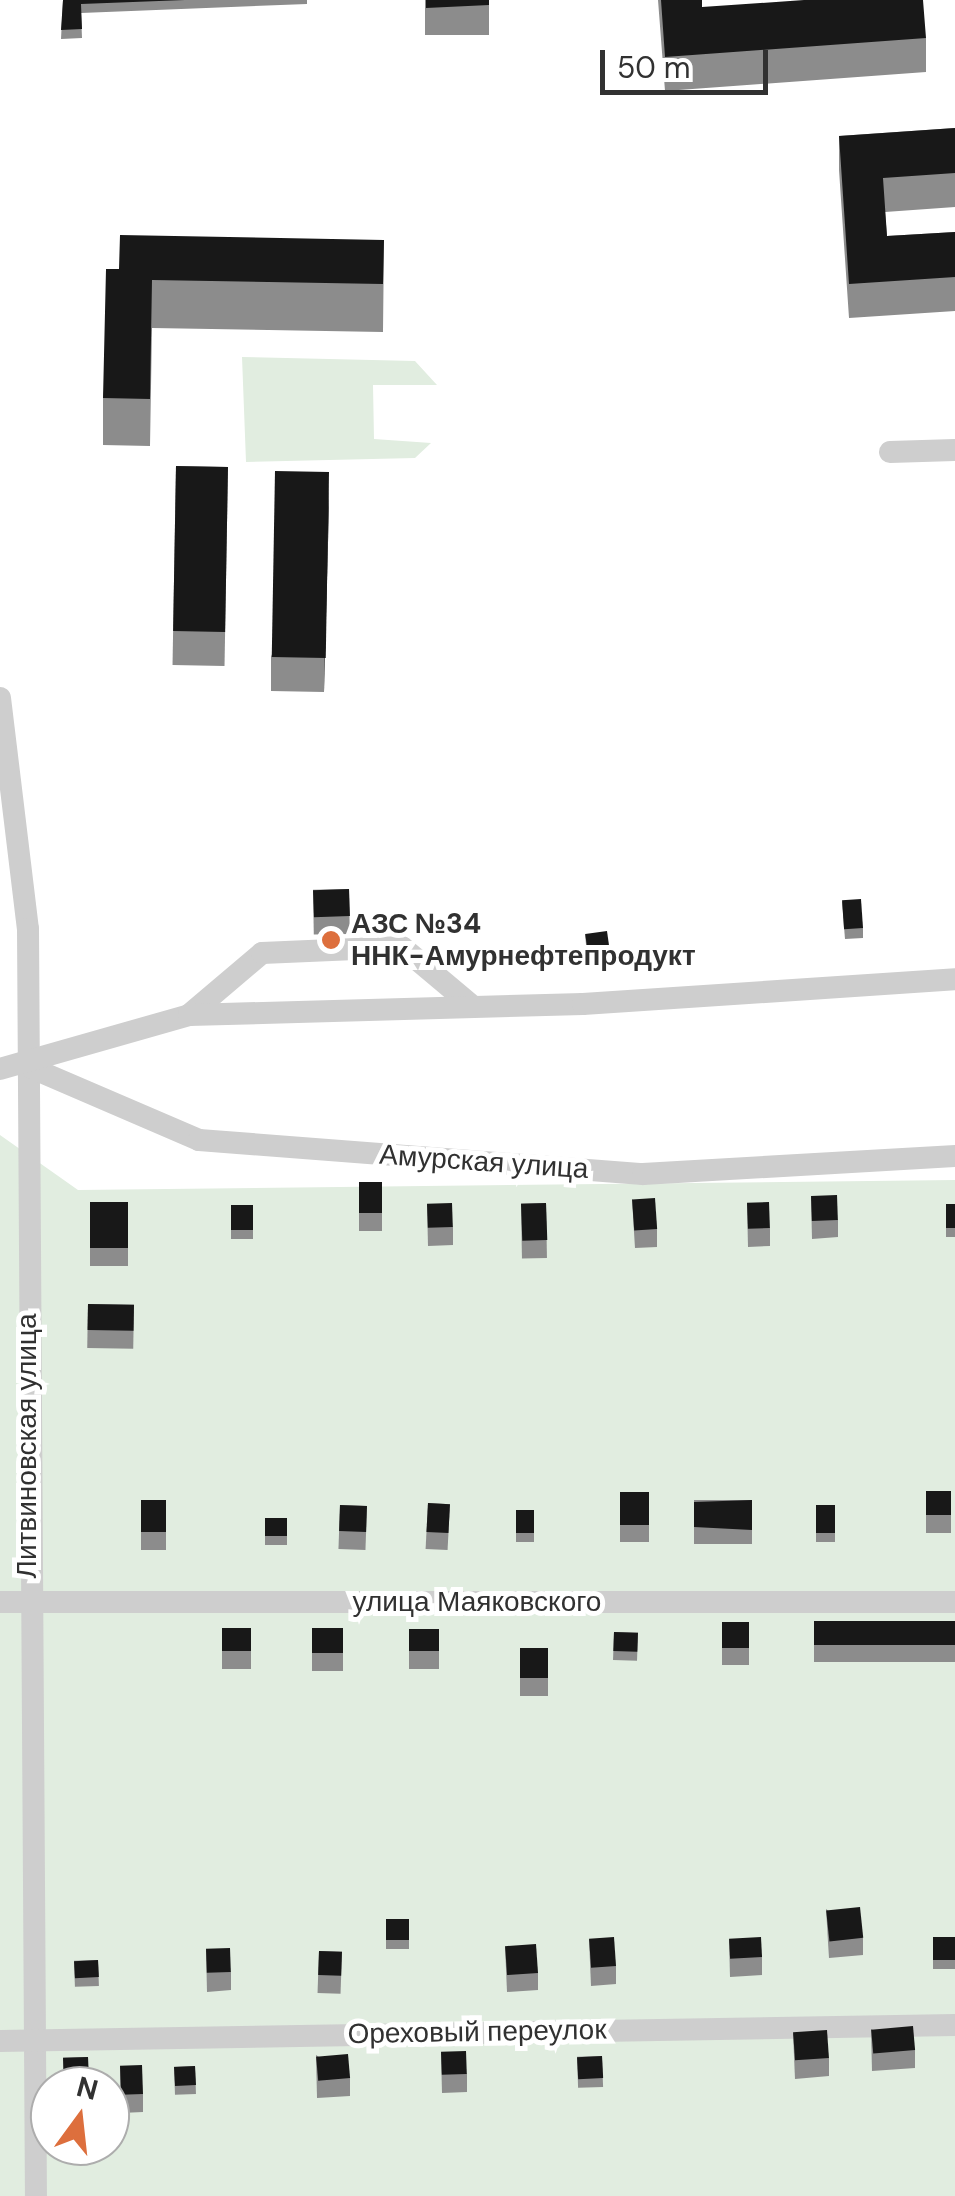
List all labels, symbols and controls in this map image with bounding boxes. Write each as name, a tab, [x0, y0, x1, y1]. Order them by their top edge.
scale bar	[605, 30, 772, 92]
text: 50 m	[617, 48, 691, 87]
place label: АЗС №34 ННК-Амурнефтепродукт	[351, 907, 696, 973]
marker: АЗС №34 ННК-Амурнефтепродукт	[320, 929, 342, 951]
street label: Амурская улица	[378, 1138, 590, 1186]
street label: Литвиновская улица	[10, 1314, 44, 1578]
street label: улица Маяковского	[353, 1585, 601, 1619]
street label: Ореховый переулок	[347, 2013, 607, 2051]
north arrow	[30, 2066, 130, 2166]
text: N	[73, 2068, 102, 2109]

